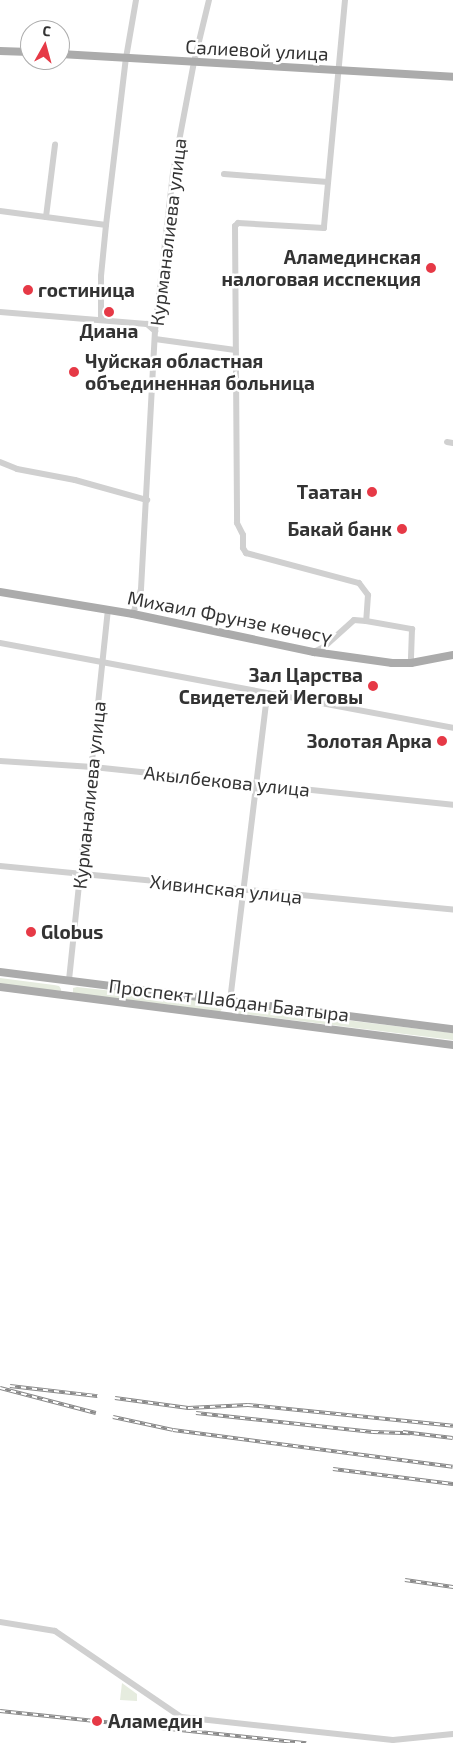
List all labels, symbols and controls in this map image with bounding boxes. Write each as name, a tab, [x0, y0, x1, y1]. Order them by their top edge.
north arrow	[20, 20, 70, 70]
text: С	[42, 22, 52, 40]
street label: Салиевой улица	[185, 35, 329, 65]
street label: Курманалиева улица	[145, 137, 191, 327]
place label: Аламединская налоговая исспекция	[222, 246, 421, 290]
marker: Аламединская налоговая исспекция	[425, 262, 437, 274]
place label: гостиница	[38, 279, 135, 301]
marker: гостиница	[22, 284, 34, 296]
marker: Диана	[103, 306, 115, 318]
place label: Диана	[80, 320, 138, 342]
place label: Чуйская областная объединенная больница	[85, 350, 315, 394]
marker: Чуйская областная объединенная больница	[67, 365, 81, 379]
place label: Таатан	[297, 481, 362, 503]
marker: Таатан	[366, 486, 378, 498]
place label: Бакай банк	[288, 518, 392, 540]
marker: Бакай банк	[396, 523, 408, 535]
street label: Михаил Фрунзе көчөсү	[126, 586, 334, 648]
place label: Зал Царства Свидетелей Иеговы	[179, 664, 363, 708]
marker: Зал Царства Свидетелей Иеговы	[367, 680, 379, 692]
street label: Курманалиева улица	[68, 700, 110, 890]
place label: Золотая Арка	[307, 730, 432, 752]
marker: Золотая Арка	[436, 735, 448, 747]
street label: Акылбекова улица	[143, 761, 311, 801]
street label: Хивинская улица	[149, 870, 303, 908]
place label: Globus	[41, 921, 103, 943]
marker: Globus	[25, 926, 37, 938]
street label: Проспект Шабдан Баатыра	[108, 974, 350, 1026]
place label: Аламедин	[108, 1710, 203, 1732]
marker: Аламедин	[90, 1714, 104, 1728]

